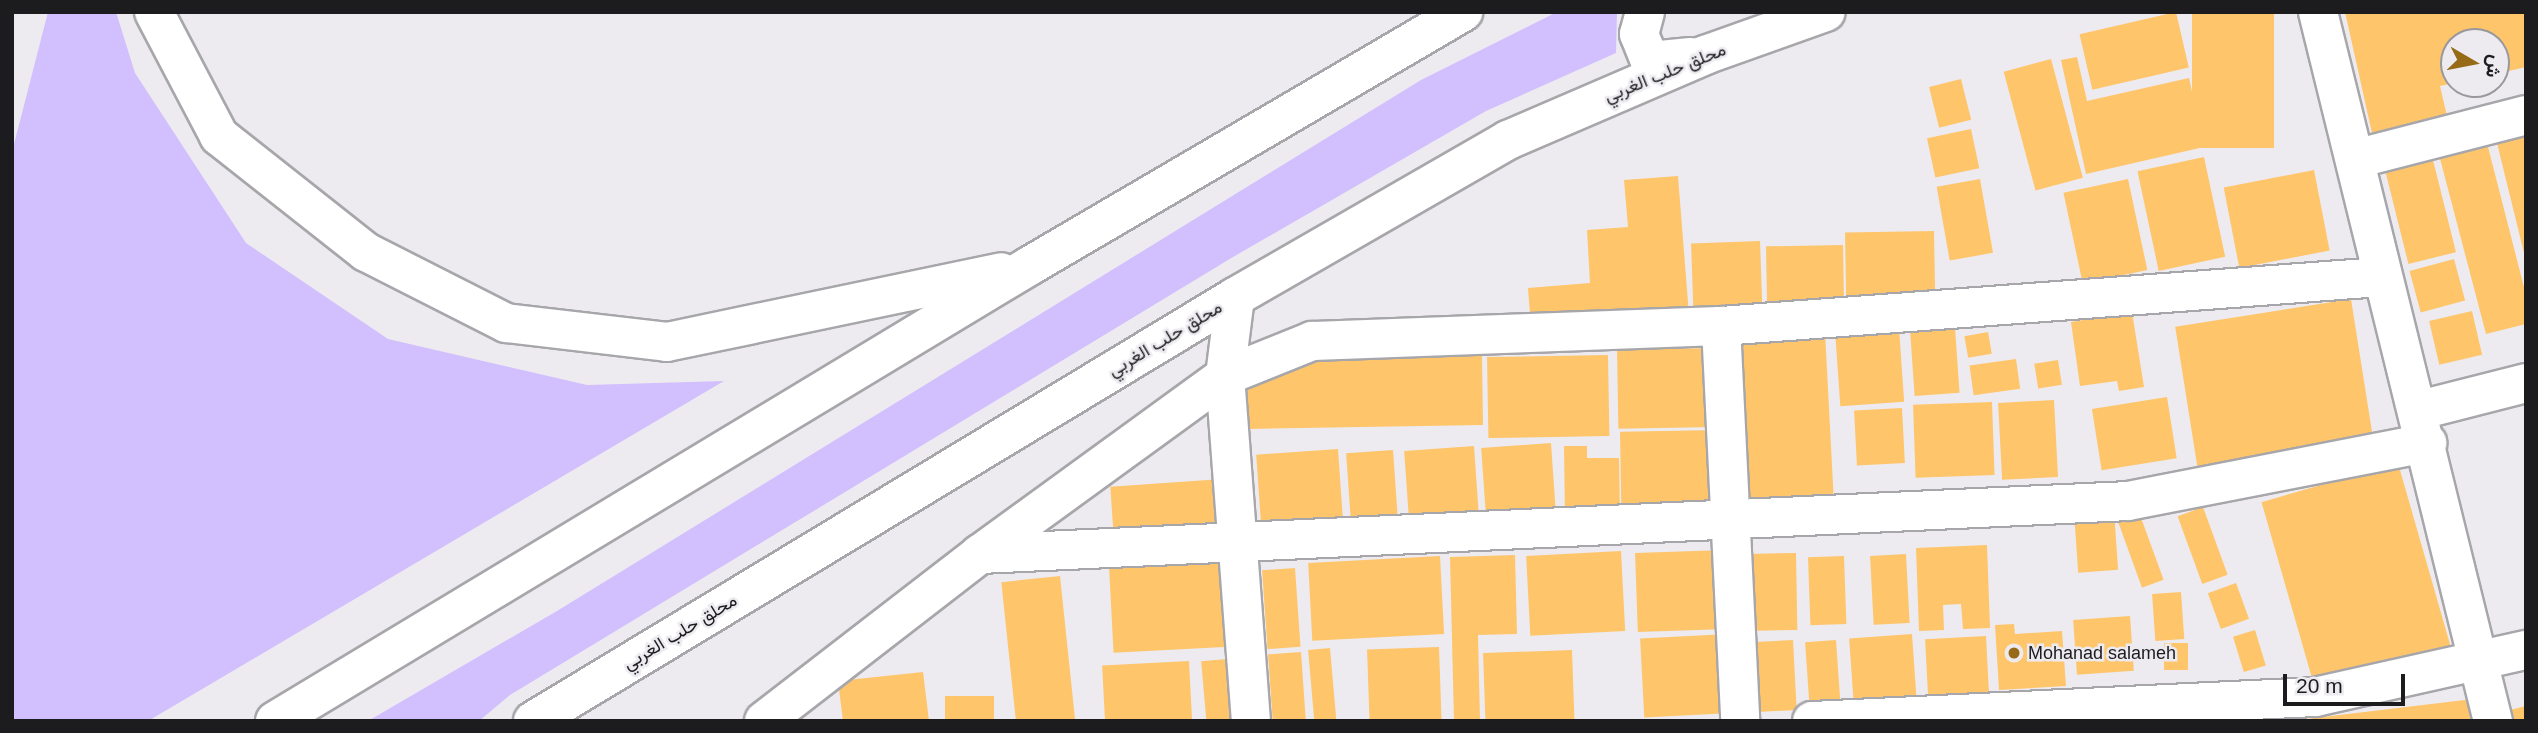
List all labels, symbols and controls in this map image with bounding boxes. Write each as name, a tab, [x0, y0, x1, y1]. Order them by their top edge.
north arrow	[2440, 28, 2510, 98]
street label: محلق حلب الغربي	[1601, 39, 1729, 107]
text: ش	[2482, 53, 2507, 79]
street label: محلق حلب الغربي	[1104, 296, 1226, 382]
street label: محلق حلب الغربي	[619, 589, 741, 675]
place label: Mohanad salameh	[2028, 642, 2176, 664]
marker: Mohanad salameh	[2006, 645, 2022, 661]
scale bar	[2286, 660, 2408, 704]
text: 20 m	[2296, 674, 2343, 697]

